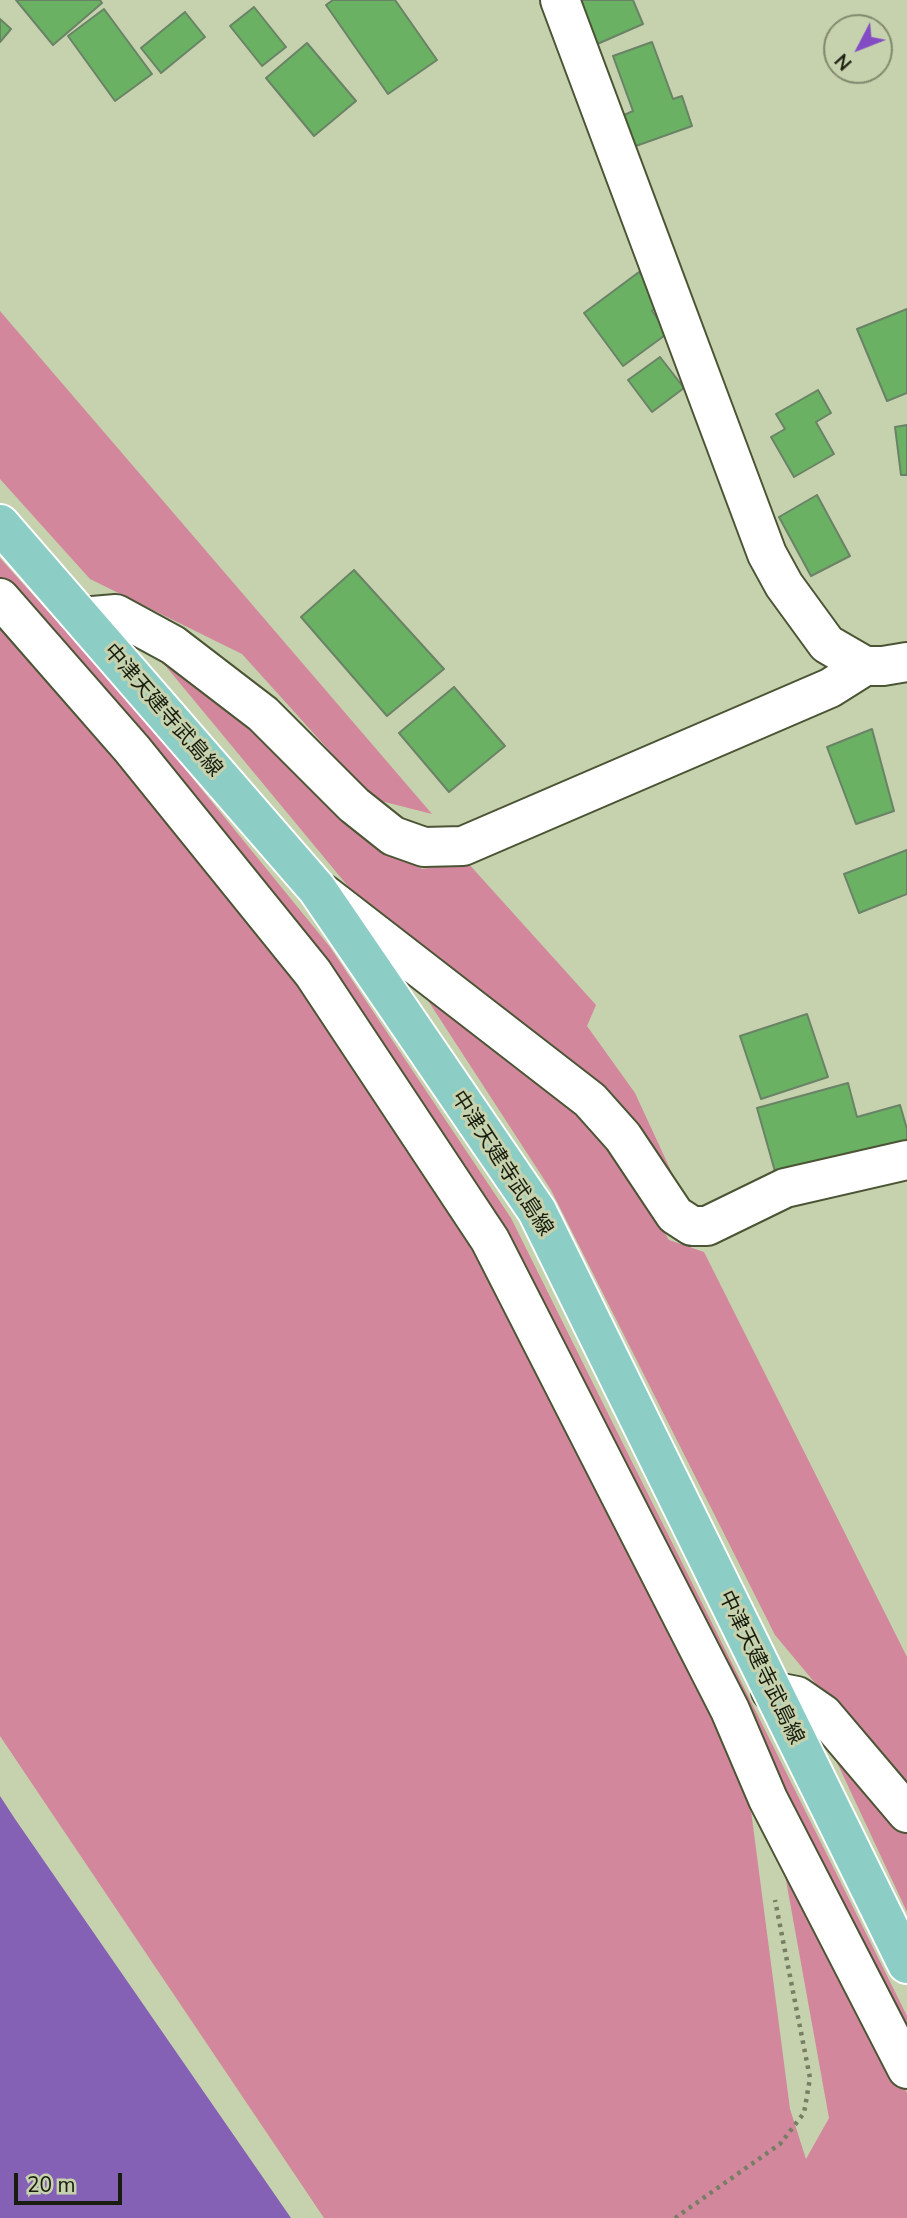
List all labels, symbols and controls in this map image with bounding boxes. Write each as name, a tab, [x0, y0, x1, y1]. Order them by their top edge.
north arrow	[823, 14, 893, 84]
text: N	[829, 48, 858, 76]
street label: 中津天建寺武島線	[97, 639, 227, 783]
street label: 中津天建寺武島線	[445, 1087, 557, 1241]
street label: 中津天建寺武島線	[712, 1587, 808, 1749]
scale bar	[18, 2158, 126, 2202]
text: 20 m	[27, 2171, 76, 2199]

